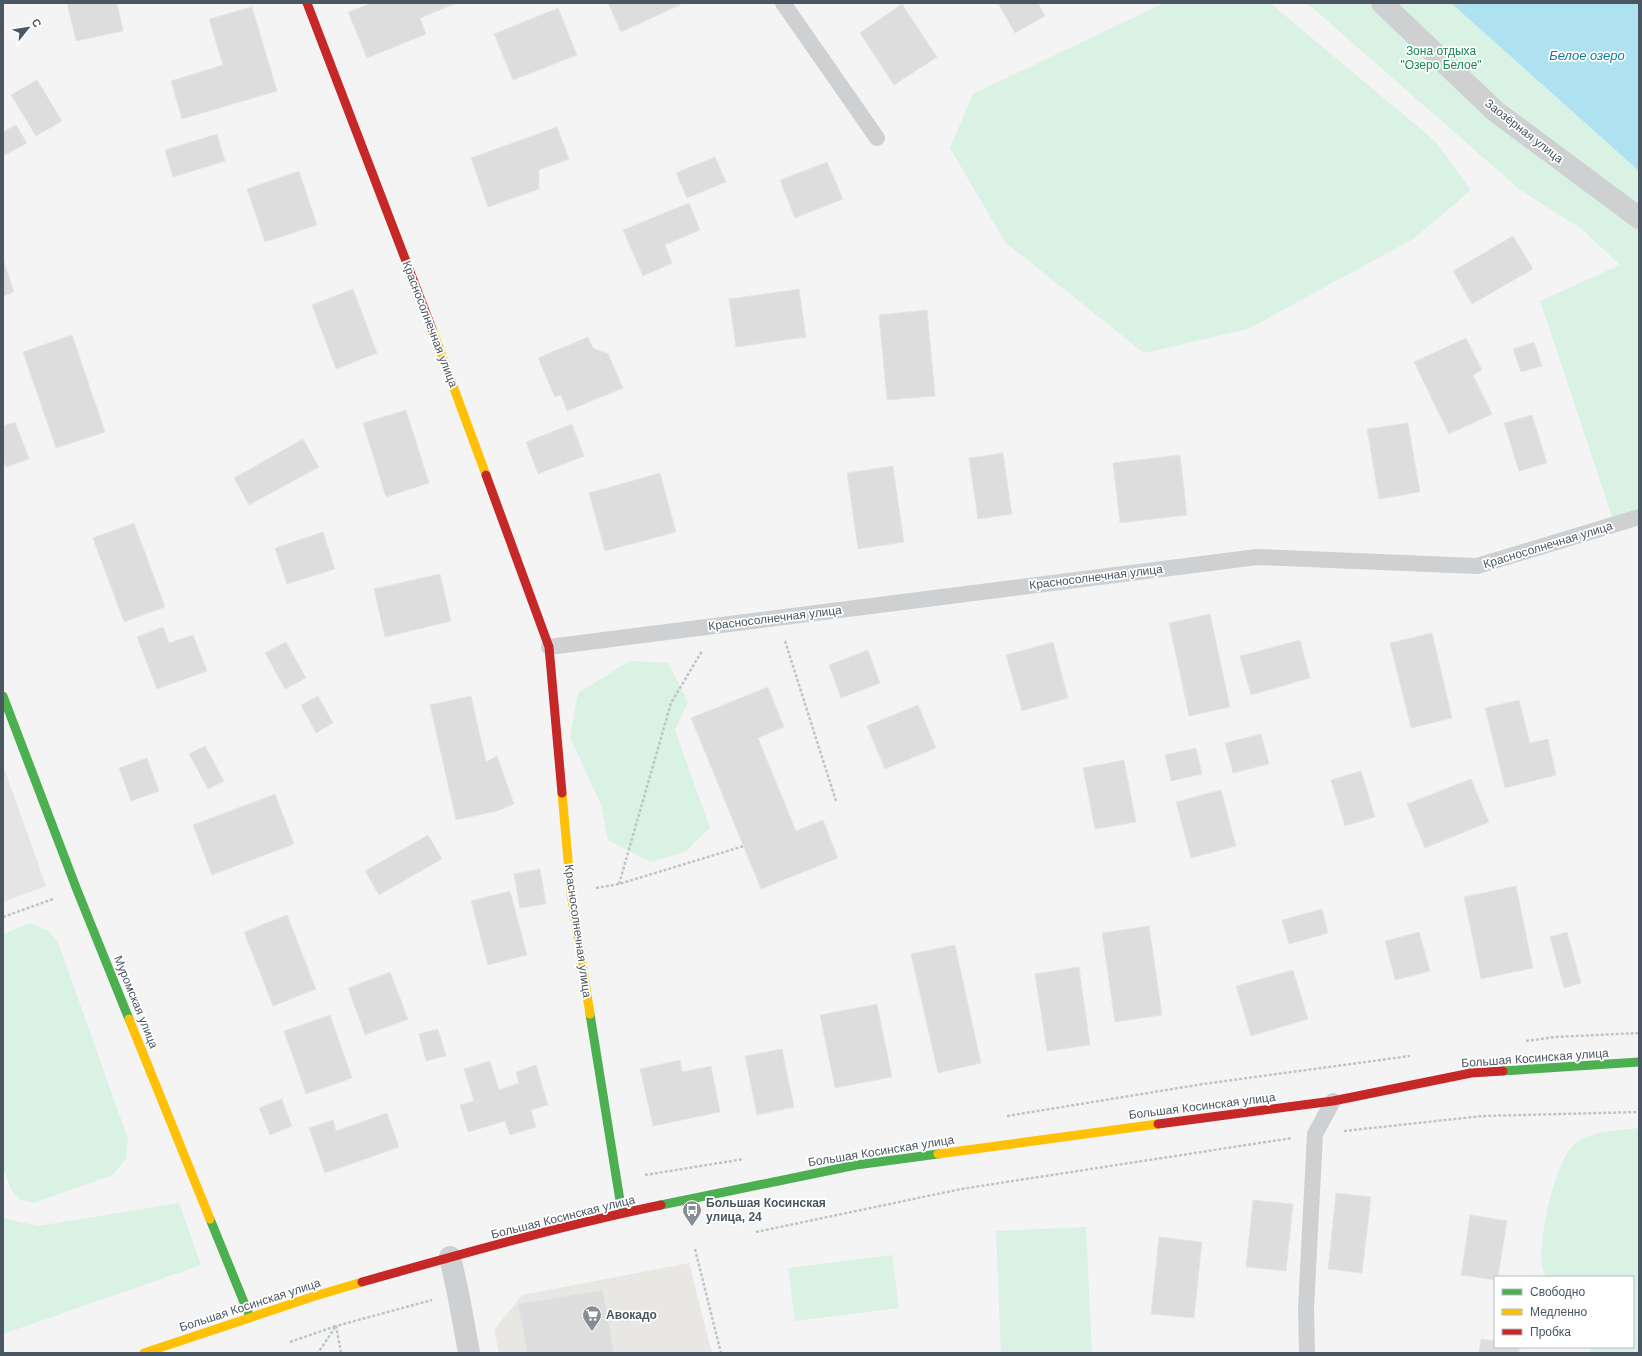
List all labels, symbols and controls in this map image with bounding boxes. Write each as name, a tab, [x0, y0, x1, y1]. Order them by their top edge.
north arrow	[8, 8, 48, 48]
text: С	[29, 17, 44, 29]
park label: Зона отдыха "Озеро Белое"	[1400, 44, 1482, 72]
water label: Белое озеро	[1549, 48, 1625, 63]
street label: Заозёрная улица	[1482, 96, 1566, 166]
street label: Красносолнечная улица	[399, 259, 461, 390]
street label: Красносолнечная улица	[1482, 519, 1615, 571]
street label: Красносолнечная улица	[1028, 562, 1164, 592]
street label: Красносолнечная улица	[707, 603, 843, 633]
street label: Красносолнечная улица	[562, 863, 594, 999]
street label: Муромская улица	[111, 954, 161, 1051]
street label: Большая Косинская улица	[1461, 1046, 1609, 1070]
street label: Большая Косинская улица	[1128, 1090, 1276, 1122]
street label: Большая Косинская улица	[807, 1132, 955, 1169]
street label: Большая Косинская улица	[490, 1192, 637, 1242]
place label: Большая Косинская улица, 24	[706, 1196, 826, 1224]
bus stop icon: Большая Косинская улица, 24	[681, 1199, 703, 1227]
street label: Большая Косинская улица	[178, 1275, 323, 1334]
legend	[1494, 1276, 1634, 1348]
text: Свободно	[1530, 1285, 1585, 1299]
supermarket icon: Авокадо	[581, 1304, 603, 1332]
text: Медленно	[1530, 1305, 1587, 1319]
place label: Авокадо	[606, 1308, 657, 1322]
text: Пробка	[1530, 1325, 1571, 1339]

